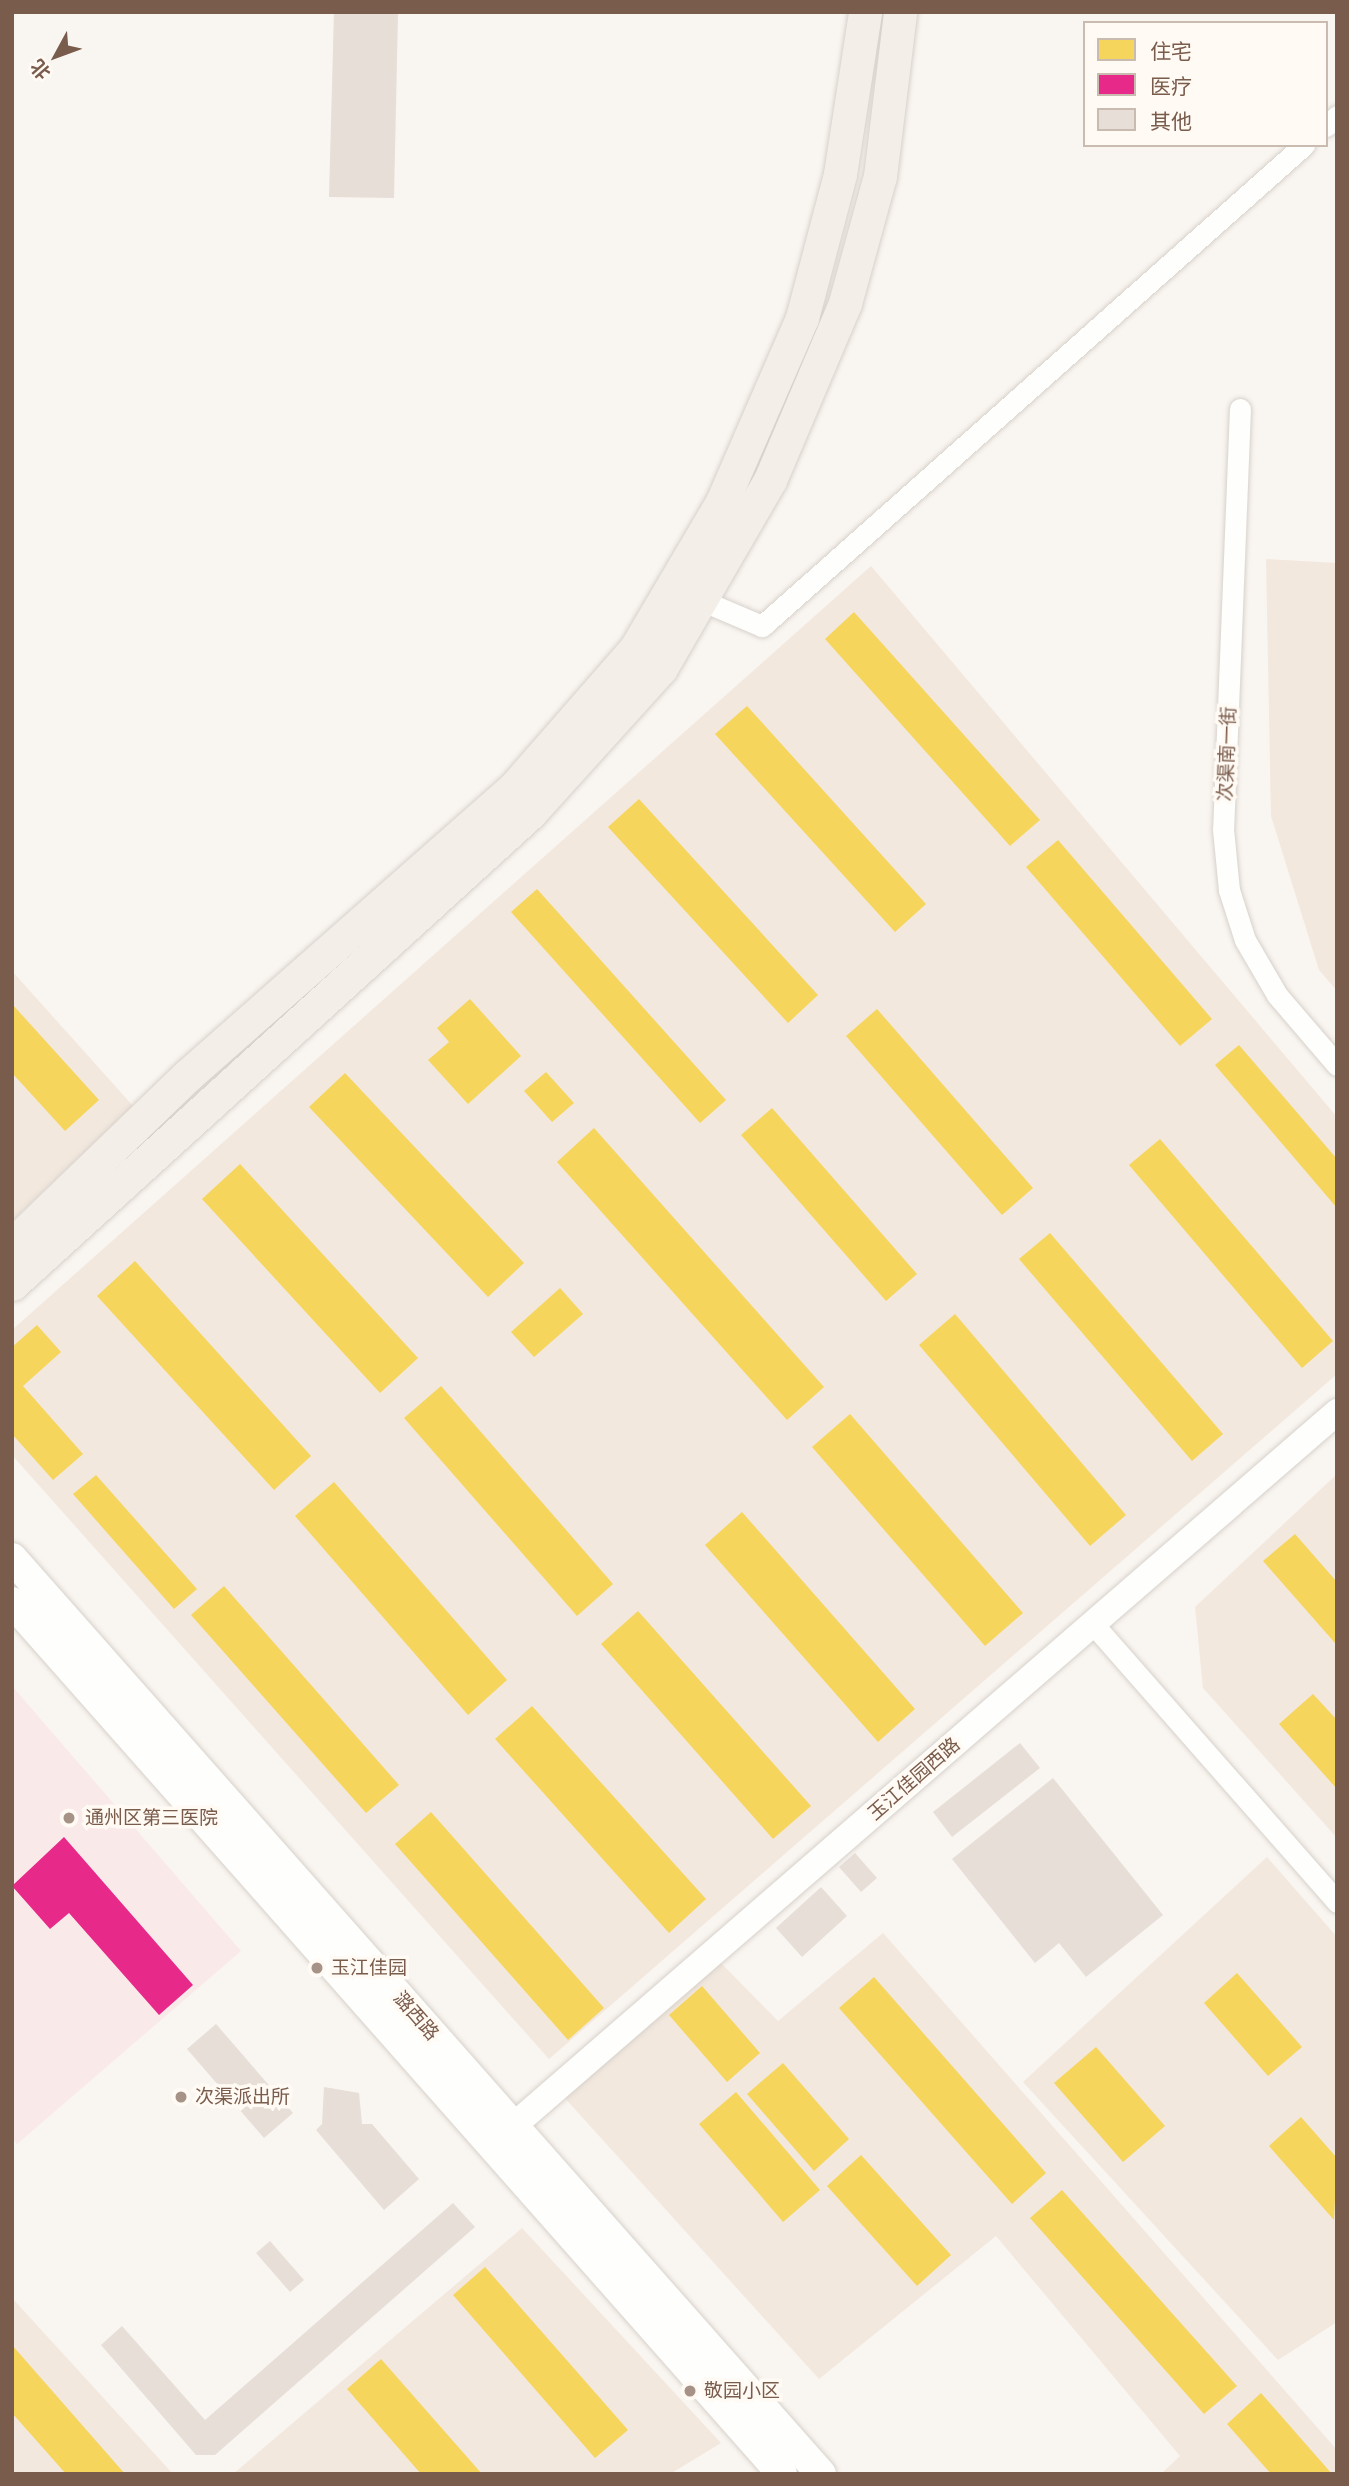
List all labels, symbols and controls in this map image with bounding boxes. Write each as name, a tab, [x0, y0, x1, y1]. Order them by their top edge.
north arrow	[21, 21, 91, 91]
legend	[1083, 21, 1328, 147]
text: 住宅	[1150, 38, 1192, 64]
text: 北	[25, 55, 55, 85]
text: 医疗	[1150, 73, 1192, 99]
text: 其他	[1150, 108, 1192, 134]
street label: 次渠南一街	[1214, 706, 1240, 802]
street label: 玉江佳园西路	[864, 1733, 964, 1825]
place label: 通州区第三医院	[85, 1807, 218, 1829]
marker: 通州区第三医院	[59, 1808, 79, 1828]
place label: 玉江佳园	[331, 1957, 407, 1979]
marker: 玉江佳园	[309, 1960, 325, 1976]
street label: 潞西路	[389, 1987, 443, 2045]
place label: 次渠派出所	[195, 2086, 290, 2108]
marker: 次渠派出所	[173, 2089, 189, 2105]
place label: 敬园小区	[704, 2380, 780, 2402]
marker: 敬园小区	[682, 2383, 698, 2399]

